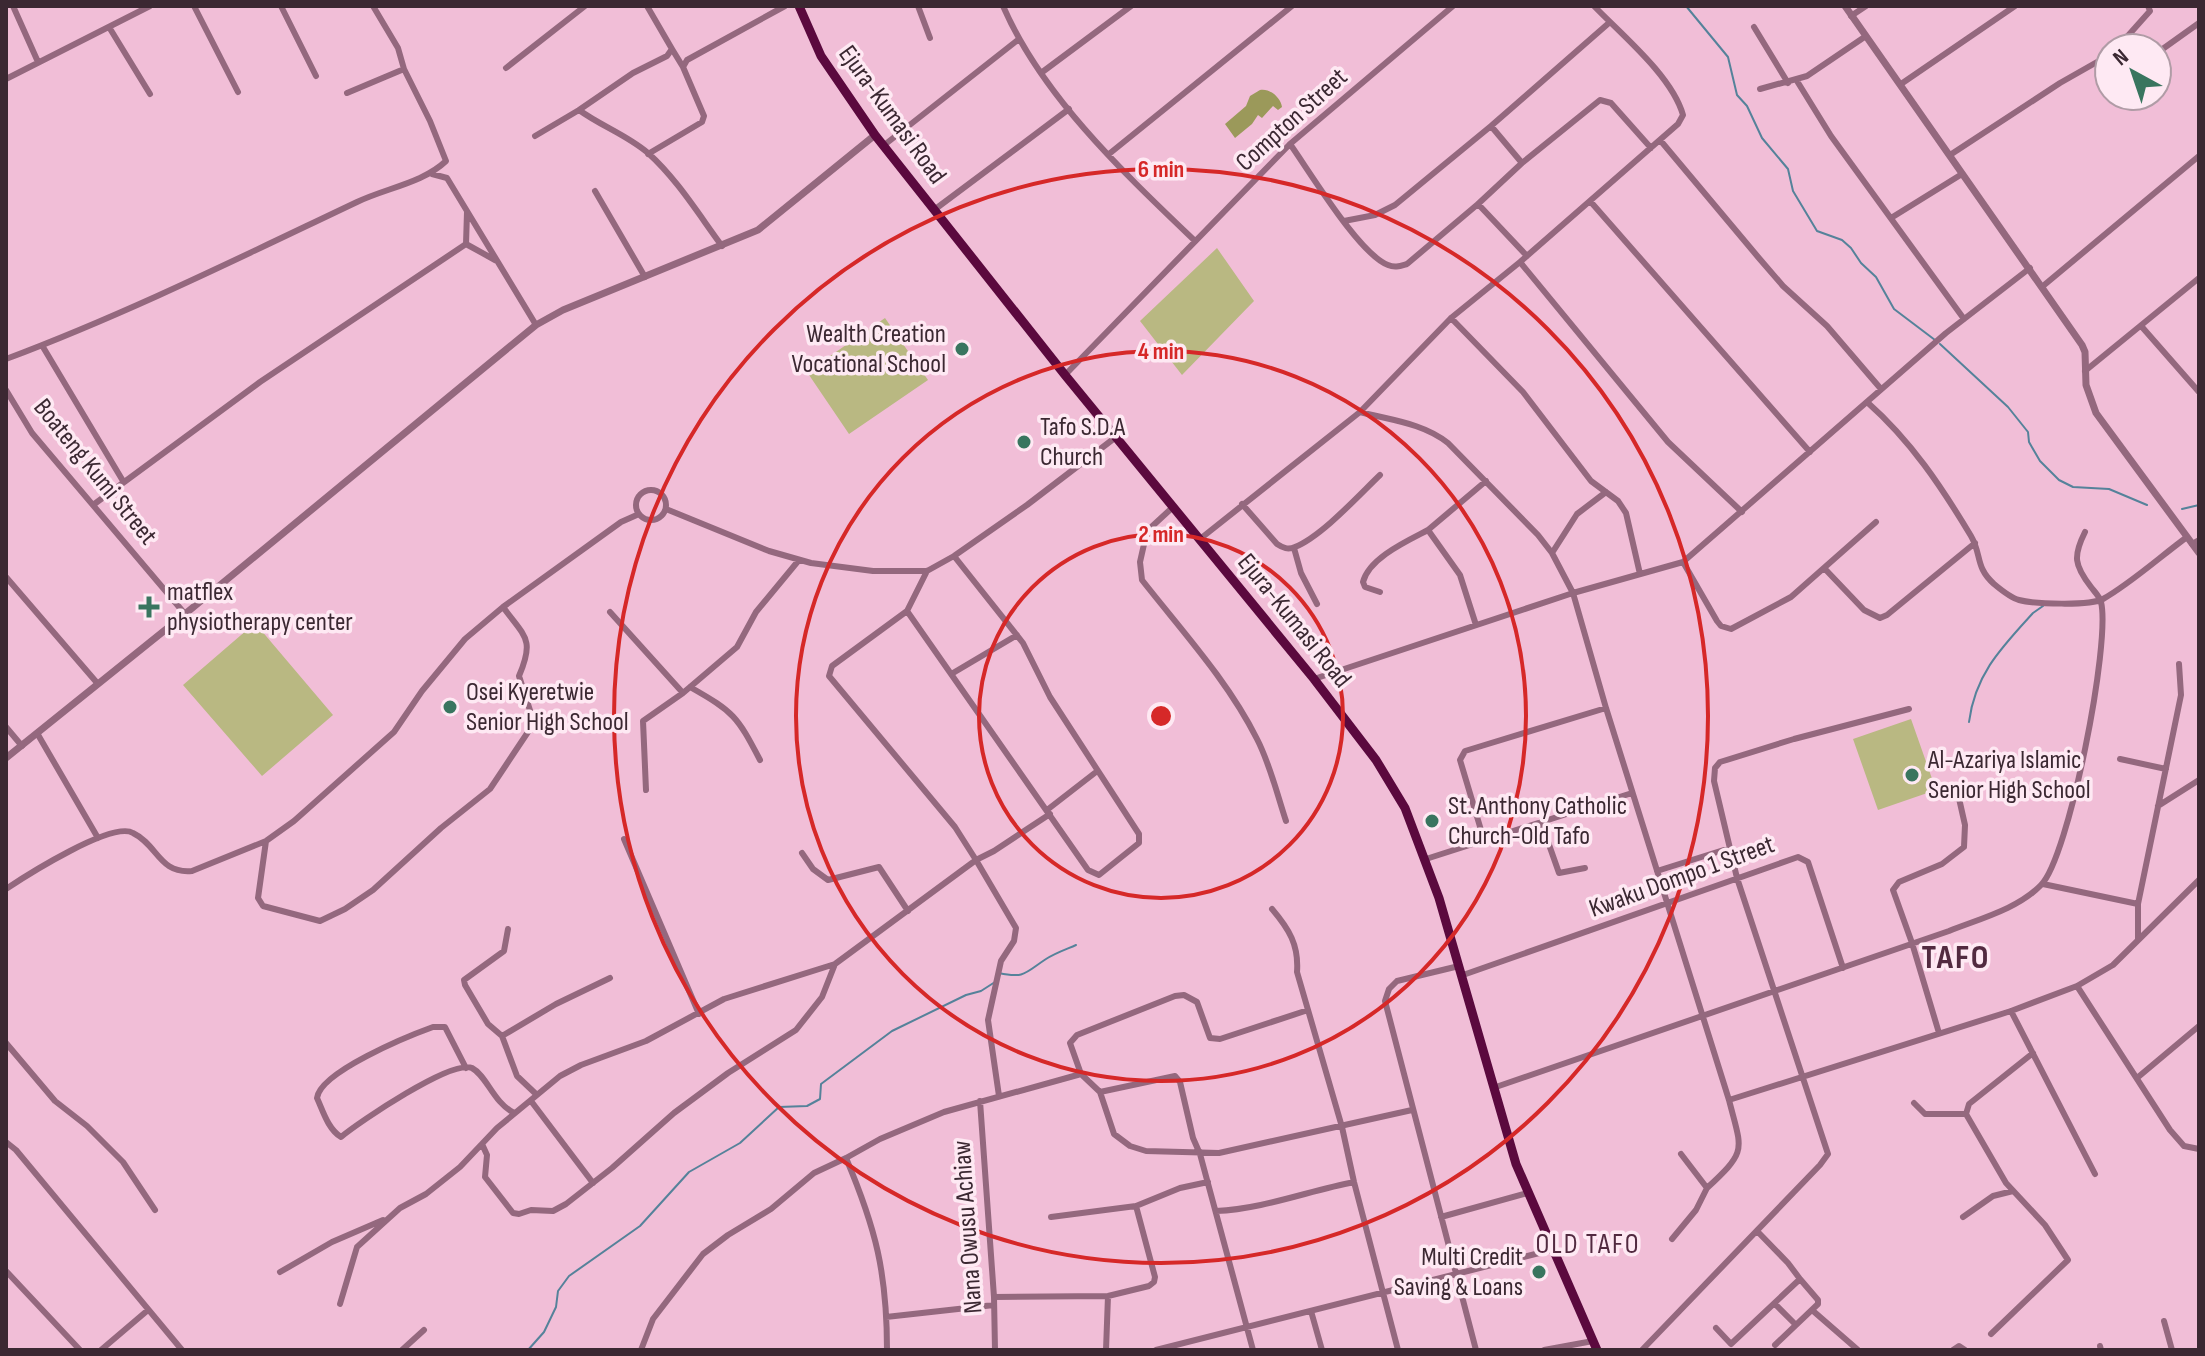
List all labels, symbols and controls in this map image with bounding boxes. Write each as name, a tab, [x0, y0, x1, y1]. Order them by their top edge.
north arrow	[2093, 32, 2173, 112]
street label: Ejura-Kumasi Road	[831, 40, 953, 190]
text: N	[2108, 44, 2134, 72]
street label: Compton Street	[1230, 62, 1354, 178]
text: 6 min	[1138, 155, 1184, 184]
place label: Wealth Creation Vocational School	[792, 319, 946, 380]
text: 4 min	[1138, 337, 1184, 366]
marker: Wealth Creation Vocational School	[953, 340, 971, 358]
street label: Boateng Kumi Street	[27, 393, 163, 551]
place label: Tafo S.D.A Church	[1040, 412, 1126, 473]
marker: Tafo S.D.A Church	[1015, 433, 1033, 451]
text: 2 min	[1138, 520, 1184, 549]
street label: Ejura-Kumasi Road	[1231, 548, 1357, 694]
place label: matflex physiotherapy center	[167, 577, 353, 638]
marker: matflex physiotherapy center	[138, 596, 160, 618]
place label: Osei Kyeretwie Senior High School	[466, 677, 629, 738]
marker: Osei Kyeretwie Senior High School	[441, 698, 459, 716]
centre of rings	[1147, 702, 1175, 730]
place label: Al-Azariya Islamic Senior High School	[1927, 745, 2091, 806]
marker: Al-Azariya Islamic Senior High School	[1903, 766, 1921, 784]
place label: St. Anthony Catholic Church-Old Tafo	[1448, 791, 1627, 852]
marker: St. Anthony Catholic Church-Old Tafo	[1423, 812, 1441, 830]
street label: Kwaku Dompo 1 Street	[1585, 829, 1779, 925]
district label: TAFO	[1922, 937, 1990, 978]
street label: Nana Owusu Achiaw	[946, 1139, 990, 1315]
district label: OLD TAFO	[1535, 1228, 1641, 1261]
place label: Multi Credit Saving & Loans	[1394, 1242, 1523, 1303]
marker: Multi Credit Saving & Loans	[1530, 1263, 1548, 1281]

